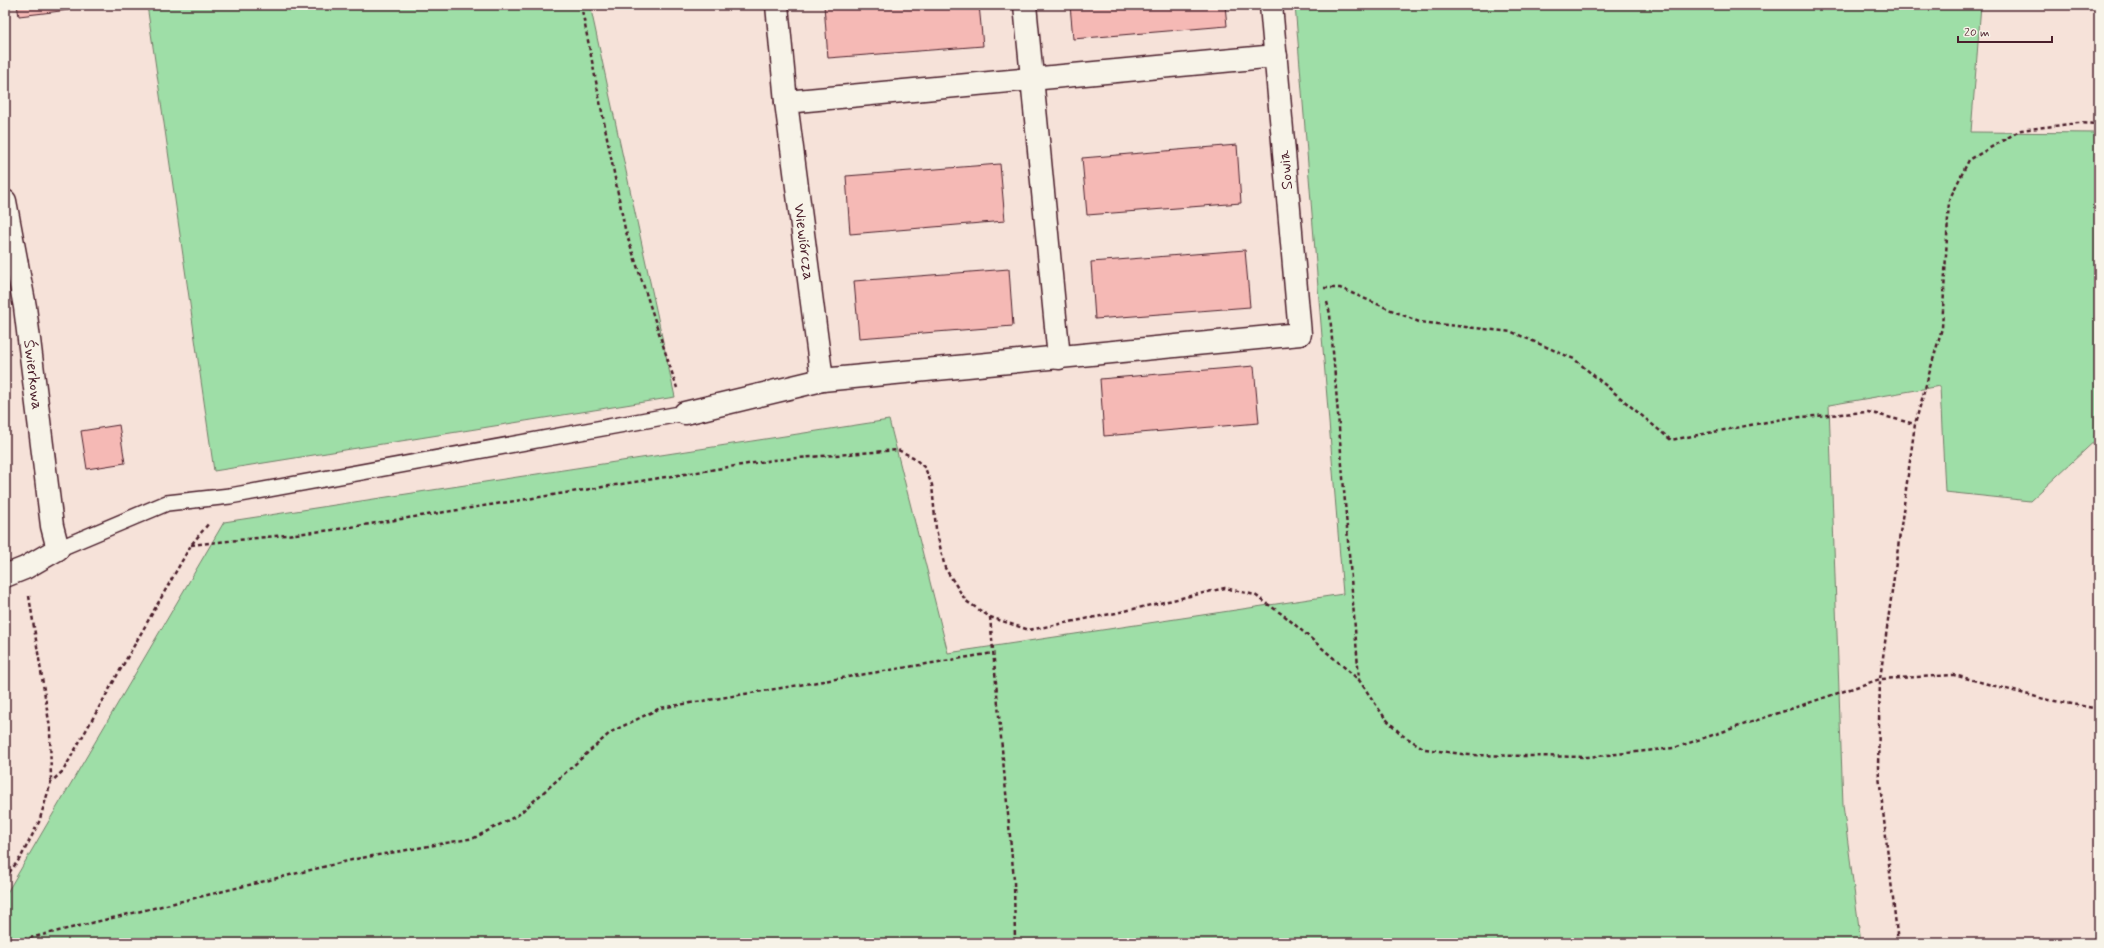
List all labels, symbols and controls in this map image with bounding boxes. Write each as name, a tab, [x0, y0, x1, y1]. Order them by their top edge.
scale bar	[1958, 18, 2052, 44]
text: 20 m	[1964, 25, 1990, 41]
street label: Sowia	[1274, 149, 1298, 191]
street label: Wiewiórcza	[789, 202, 819, 281]
street label: Świerkowa	[19, 338, 48, 411]

